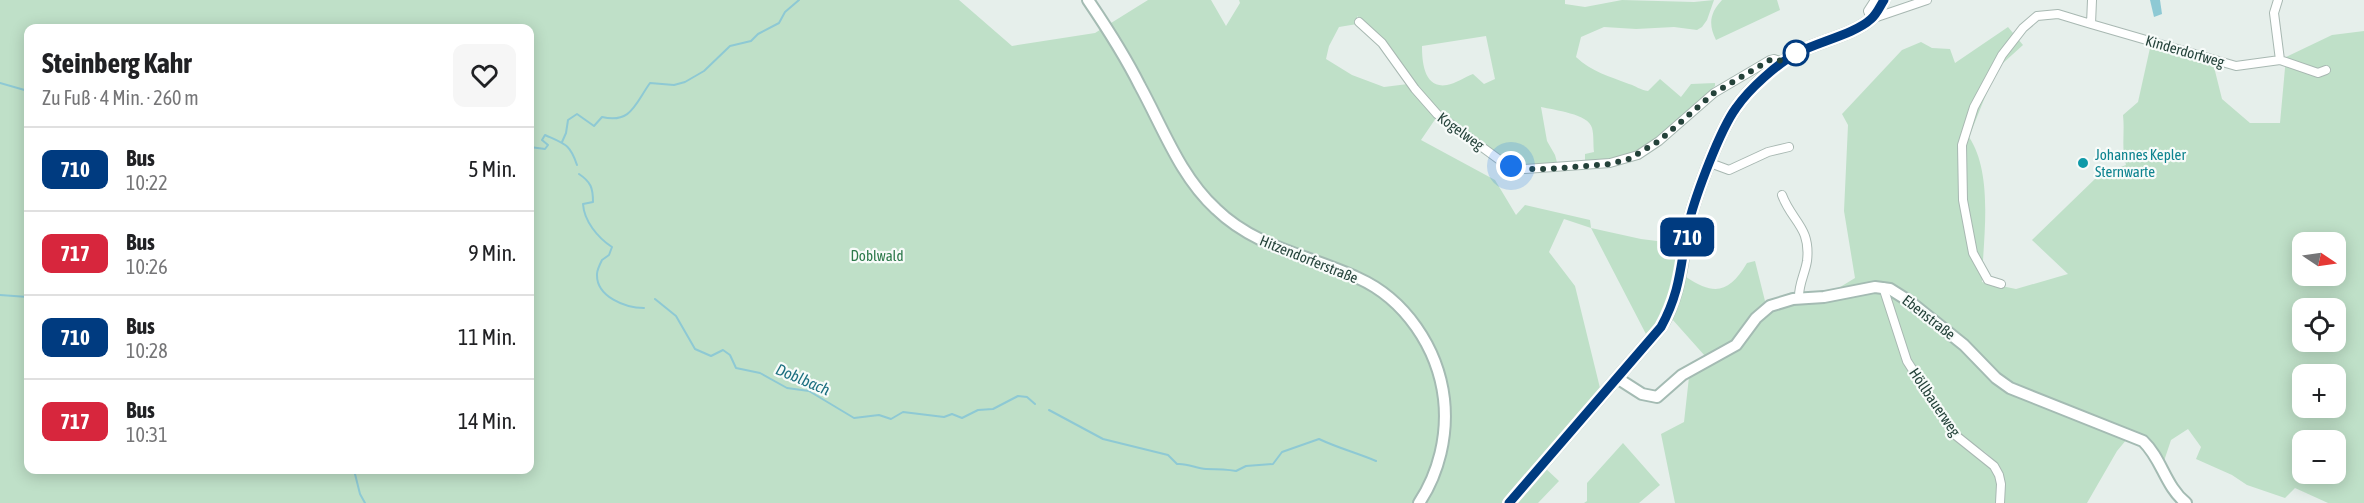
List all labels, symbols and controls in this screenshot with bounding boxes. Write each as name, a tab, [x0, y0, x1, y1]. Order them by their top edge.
street label: Kinderdorfweg	[2144, 32, 2227, 70]
unlabelled marker	[1783, 40, 1809, 66]
button: heart	[453, 44, 516, 107]
text: Steinberg Kahr	[42, 47, 192, 79]
text: Zu Fuß · 4 Min. · 260 m	[42, 86, 199, 109]
street label: Kogelweg	[1435, 109, 1488, 154]
text: Bus	[126, 145, 155, 171]
place label: Johannes Kepler Sternwarte	[2095, 146, 2186, 180]
your location	[1496, 151, 1526, 181]
text: 5 Min.	[468, 156, 516, 182]
marker: Johannes Kepler Sternwarte	[2076, 156, 2090, 170]
text: 710	[60, 157, 90, 181]
text: 10:22	[126, 171, 168, 194]
line badge: 710	[1652, 218, 1722, 256]
text: 710	[1672, 225, 1702, 249]
text: Bus	[126, 229, 155, 255]
street label: Hitzendorferstraße	[1258, 232, 1361, 286]
north arrow	[2292, 232, 2346, 286]
map controls	[2292, 232, 2346, 484]
text: 9 Min.	[468, 240, 516, 266]
text: 717	[60, 241, 90, 265]
park label: Doblwald	[850, 247, 904, 264]
text: 10:26	[126, 255, 168, 278]
street label: Ebenstraße	[1899, 291, 1959, 343]
button: locate	[2292, 298, 2346, 352]
text: Bus	[126, 313, 155, 339]
text: 11 Min.	[458, 324, 516, 350]
text: 710	[60, 325, 90, 349]
text: 10:28	[126, 339, 168, 362]
water label: Doblbach	[773, 360, 833, 399]
button: +	[2292, 364, 2346, 418]
street label: Höllbauerweg	[1906, 365, 1964, 440]
text: Bus	[126, 397, 155, 423]
text: 14 Min.	[458, 408, 516, 434]
text: 717	[60, 409, 90, 433]
text: 10:31	[126, 423, 168, 446]
button: −	[2292, 430, 2346, 484]

